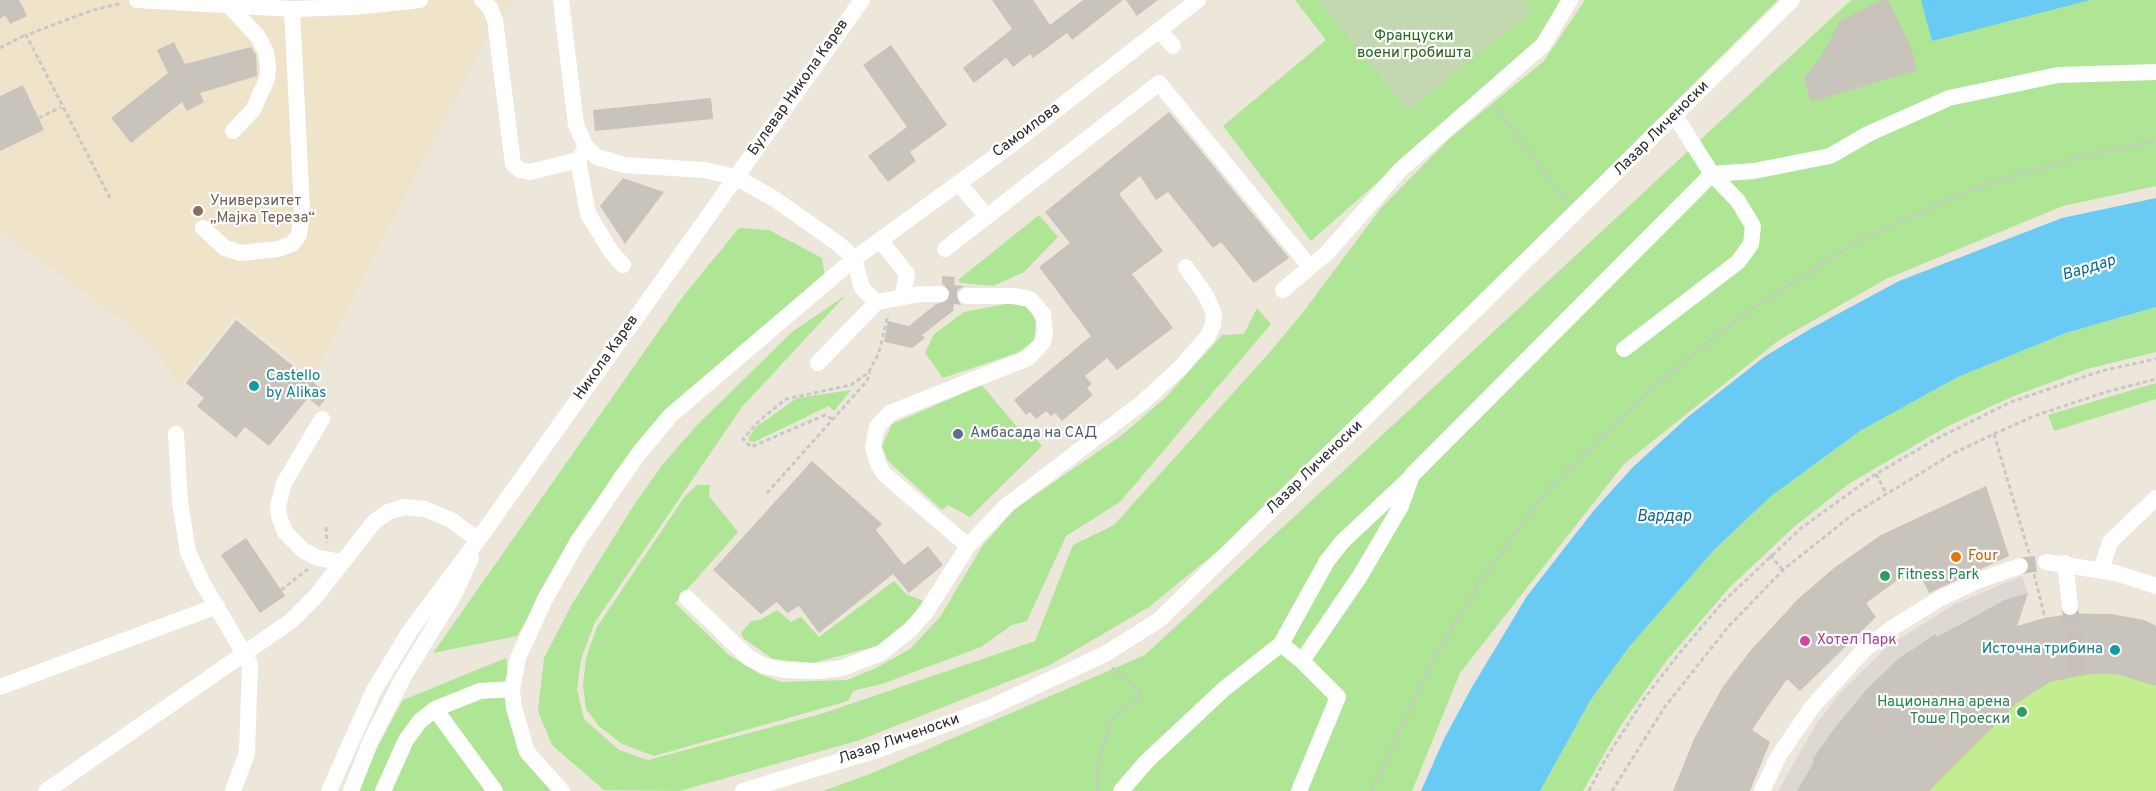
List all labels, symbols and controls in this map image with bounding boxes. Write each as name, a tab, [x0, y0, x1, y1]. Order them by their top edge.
street label: Булевар Никола Карев	[745, 16, 853, 160]
park label: Француски воени гробишта	[1357, 28, 1471, 63]
street label: Лазар Личеноски	[1611, 78, 1713, 180]
street label: Самоилова	[990, 100, 1064, 162]
place label: Универзитет „Мајка Тереза“	[210, 193, 315, 228]
marker: Универзитет „Мајка Тереза“	[191, 204, 205, 218]
water label: Вардар	[2060, 252, 2118, 286]
street label: Никола Карев	[571, 312, 643, 404]
place label: Castello by Alikas	[266, 368, 326, 403]
marker: Castello by Alikas	[247, 379, 261, 393]
street label: Лазар Личеноски	[1263, 417, 1367, 519]
place label: Амбасада на САД	[970, 425, 1097, 443]
marker: Амбасада на САД	[951, 427, 965, 441]
water label: Вардар	[1637, 508, 1691, 528]
place label: Four	[1968, 548, 1998, 566]
marker: Four	[1949, 550, 1963, 564]
place label: Fitness Park	[1897, 567, 1979, 585]
marker: Fitness Park	[1878, 569, 1892, 583]
place label: Хотел Парк	[1817, 632, 1897, 650]
marker: Хотел Парк	[1798, 634, 1812, 648]
place label: Источна трибина	[1982, 641, 2103, 659]
marker: Источна трибина	[2108, 643, 2122, 657]
place label: Национална арена Тоше Проески	[1877, 694, 2010, 729]
marker: Национална арена Тоше Проески	[2015, 705, 2029, 719]
street label: Лазар Личеноски	[836, 711, 962, 769]

